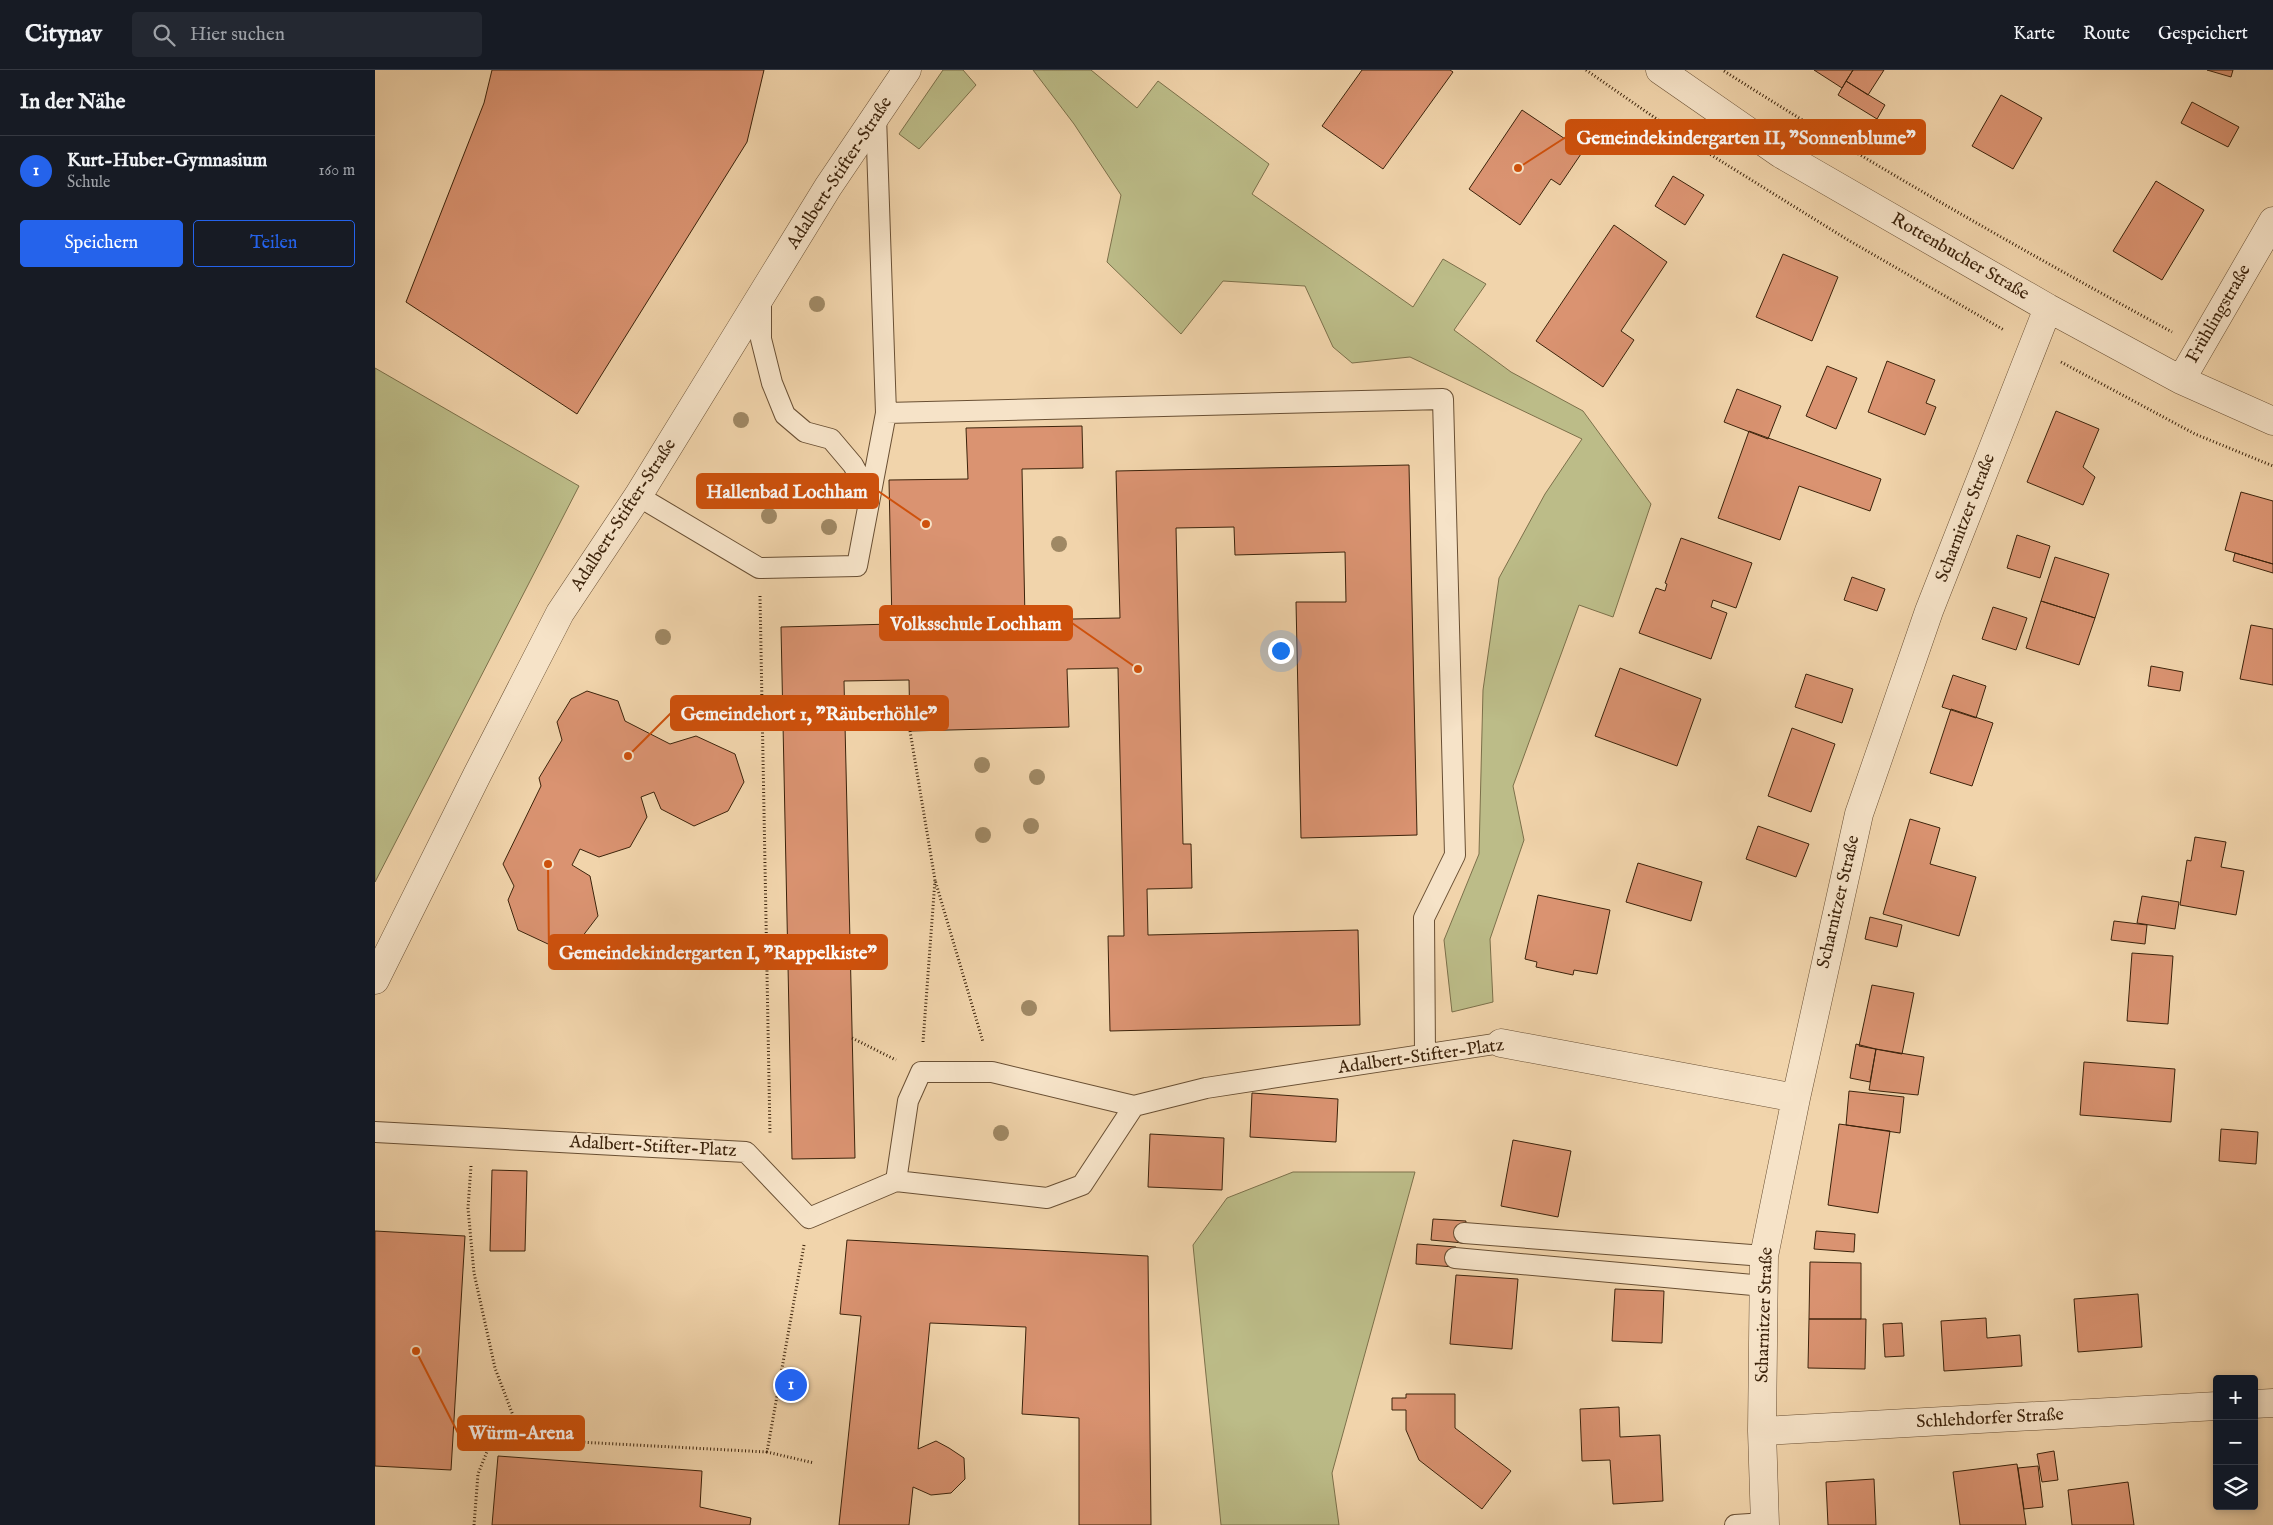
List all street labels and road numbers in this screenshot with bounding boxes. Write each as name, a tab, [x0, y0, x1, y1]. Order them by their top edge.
street label: Adalbert-Stifter-Straße	[782, 93, 898, 254]
street label: Rottenbucher Straße	[1887, 208, 2033, 306]
street label: Frühlingstraße	[2181, 261, 2257, 367]
street label: Adalbert-Stifter-Straße	[566, 435, 682, 596]
street label: Scharnitzer Straße	[1931, 450, 2001, 586]
street label: Scharnitzer Straße	[1813, 833, 1865, 971]
street label: Adalbert-Stifter-Platz	[1336, 1034, 1505, 1080]
street label: Adalbert-Stifter-Platz	[568, 1131, 737, 1163]
street label: Scharnitzer Straße	[1751, 1247, 1779, 1383]
street label: Schlehdorfer Straße	[1916, 1404, 2064, 1434]

